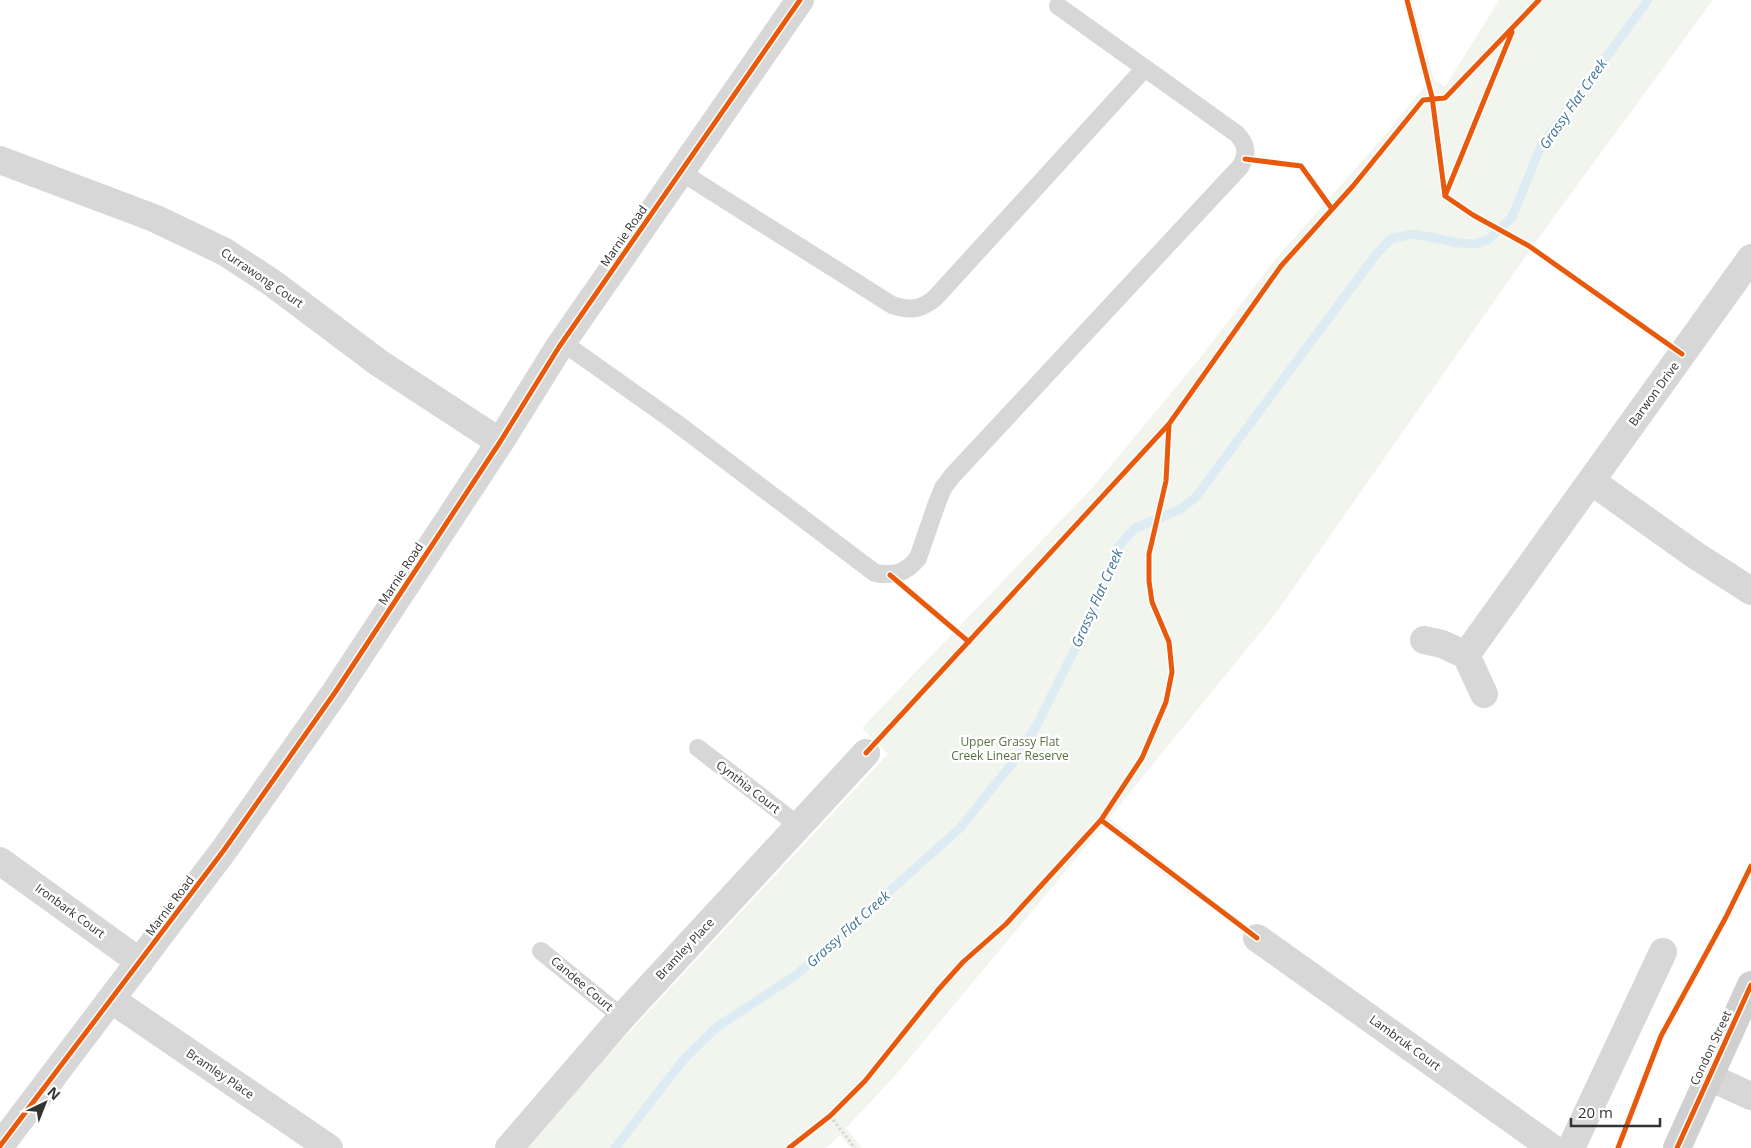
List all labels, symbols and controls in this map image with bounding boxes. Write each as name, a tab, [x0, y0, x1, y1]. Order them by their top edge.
water label: Grassy Flat Creek	[1534, 54, 1611, 153]
street label: Marnie Road	[596, 202, 651, 270]
street label: Currawong Court	[218, 244, 307, 312]
street label: Barwon Drive	[1624, 358, 1683, 429]
street label: Marnie Road	[374, 539, 427, 608]
water label: Grassy Flat Creek	[1066, 544, 1127, 650]
park label: Upper Grassy Flat Creek Linear Reserve	[951, 733, 1069, 764]
street label: Cynthia Court	[713, 756, 784, 817]
street label: Marnie Road	[141, 872, 198, 939]
street label: Ironbark Court	[32, 879, 109, 942]
water label: Grassy Flat Creek	[802, 885, 894, 971]
street label: Bramley Place	[652, 914, 718, 983]
street label: Candee Court	[547, 952, 617, 1015]
street label: Condon Street	[1686, 1008, 1735, 1088]
street label: Lambruk Court	[1366, 1011, 1444, 1074]
street label: Bramley Place	[183, 1045, 258, 1103]
north arrow	[20, 1078, 70, 1128]
text: N	[44, 1082, 65, 1104]
scale bar	[1571, 1096, 1660, 1128]
text: 20 m	[1578, 1102, 1613, 1122]

